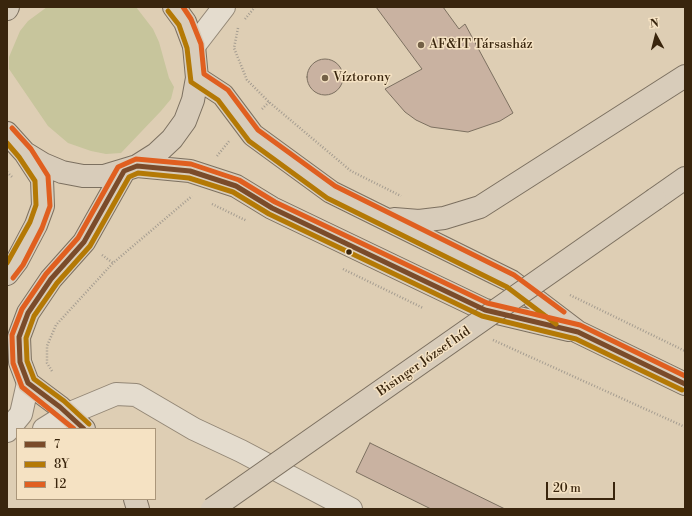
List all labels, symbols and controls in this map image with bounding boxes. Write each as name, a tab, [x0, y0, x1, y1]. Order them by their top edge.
north arrow	[636, 16, 676, 56]
text: N	[649, 17, 660, 32]
place label: AF&IT Társasház	[429, 37, 533, 53]
marker: AF&IT Társasház	[416, 40, 426, 50]
place label: Víztorony	[333, 70, 391, 86]
marker: Víztorony	[320, 73, 330, 83]
unlabelled marker	[344, 247, 354, 257]
street label: Bisinger József híd	[374, 324, 474, 400]
legend	[16, 428, 156, 500]
text: 7	[54, 437, 60, 452]
text: 8Y	[54, 457, 69, 472]
scale bar	[548, 474, 617, 500]
text: 12	[54, 477, 66, 492]
text: 20 m	[553, 481, 581, 496]

